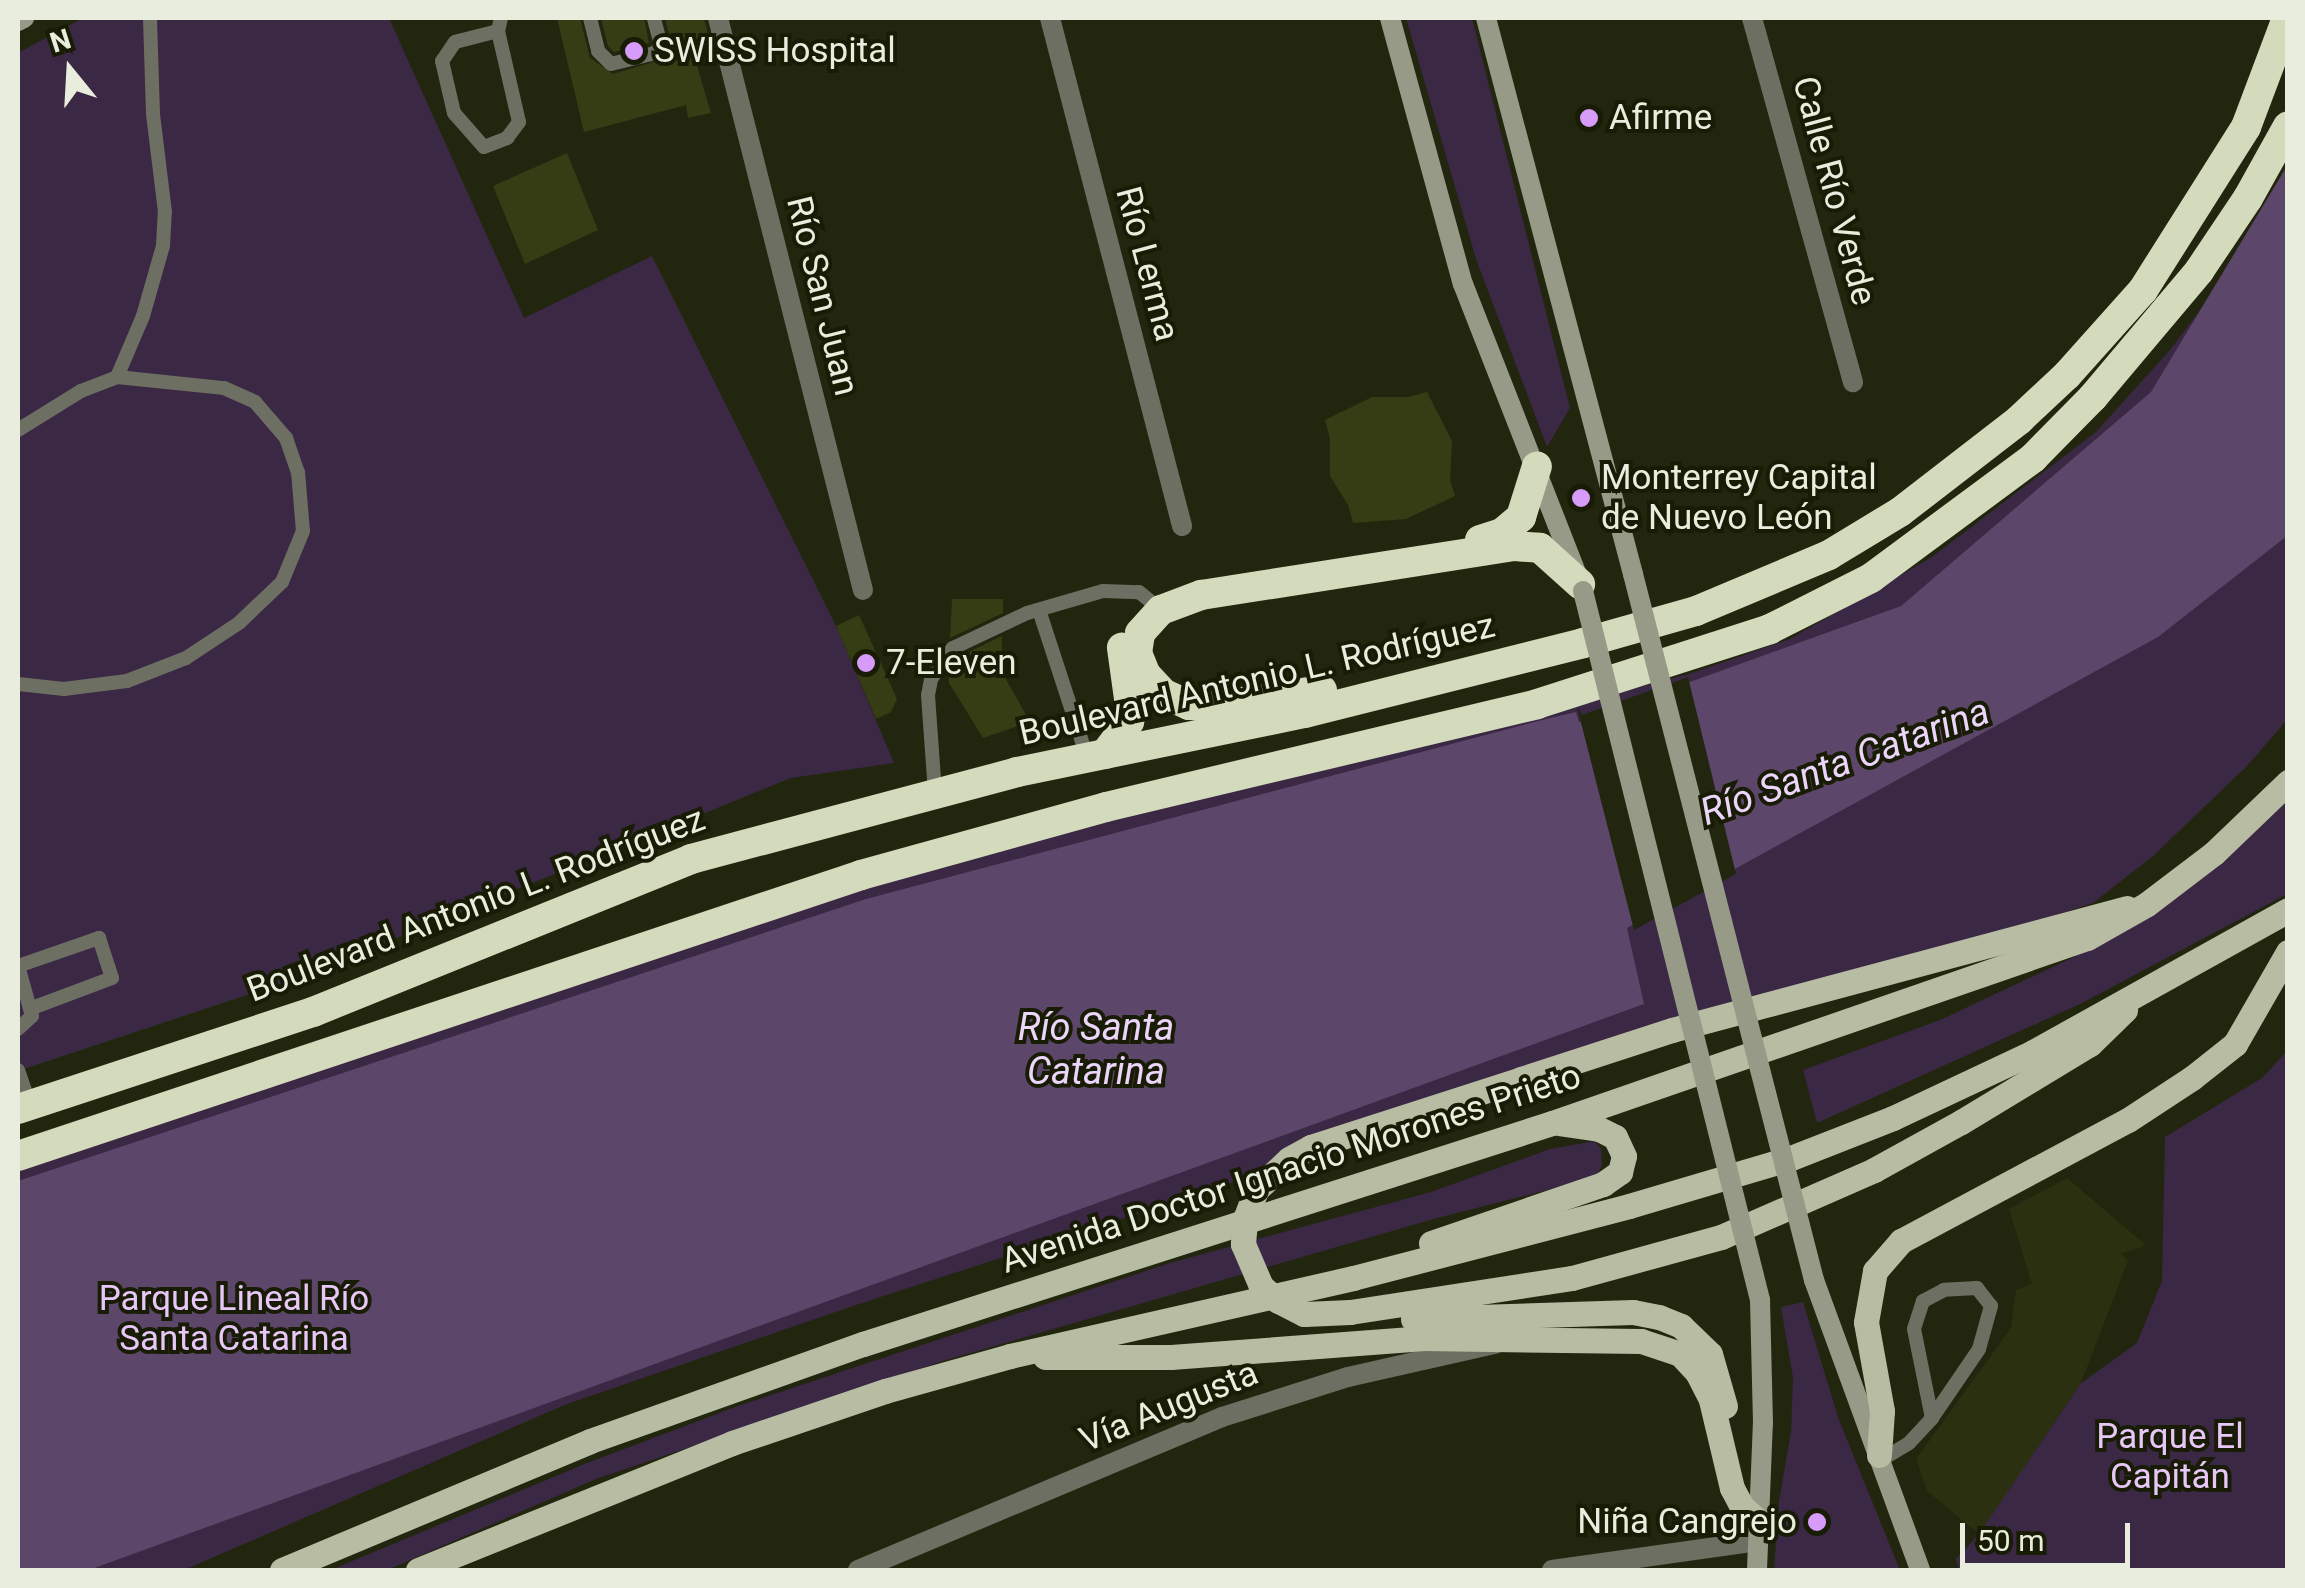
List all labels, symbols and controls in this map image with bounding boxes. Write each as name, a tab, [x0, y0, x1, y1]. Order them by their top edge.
north arrow	[20, 20, 120, 120]
text: N	[46, 22, 75, 60]
place label: SWISS Hospital	[654, 30, 896, 72]
marker: SWISS Hospital	[623, 40, 645, 62]
street label: Calle Río Verde	[1783, 72, 1885, 310]
place label: Afirme	[1609, 97, 1712, 139]
marker: Afirme	[1578, 107, 1600, 129]
street label: Río Lerma	[1106, 182, 1188, 346]
street label: Río San Juan	[777, 192, 867, 400]
place label: Monterrey Capital de Nuevo León	[1601, 457, 1877, 539]
marker: Monterrey Capital de Nuevo León	[1570, 487, 1592, 509]
street label: Boulevard Antonio L. Rodríguez	[1015, 605, 1499, 755]
place label: 7-Eleven	[886, 642, 1017, 684]
marker: 7-Eleven	[855, 652, 877, 674]
water label: Río Santa Catarina	[1694, 689, 1996, 835]
street label: Boulevard Antonio L. Rodríguez	[241, 798, 711, 1012]
water label: Río Santa Catarina	[1018, 1005, 1174, 1094]
street label: Avenida Doctor Ignacio Morones Prieto	[996, 1055, 1586, 1283]
park label: Parque Lineal Río Santa Catarina	[99, 1278, 369, 1360]
street label: Vía Augusta	[1074, 1352, 1264, 1462]
park label: Parque El Capitán	[2096, 1416, 2244, 1498]
place label: Niña Cangrejo	[1577, 1501, 1797, 1543]
scale bar	[1965, 1503, 2135, 1565]
marker: Niña Cangrejo	[1806, 1511, 1828, 1533]
text: 50 m	[1977, 1523, 2044, 1558]

